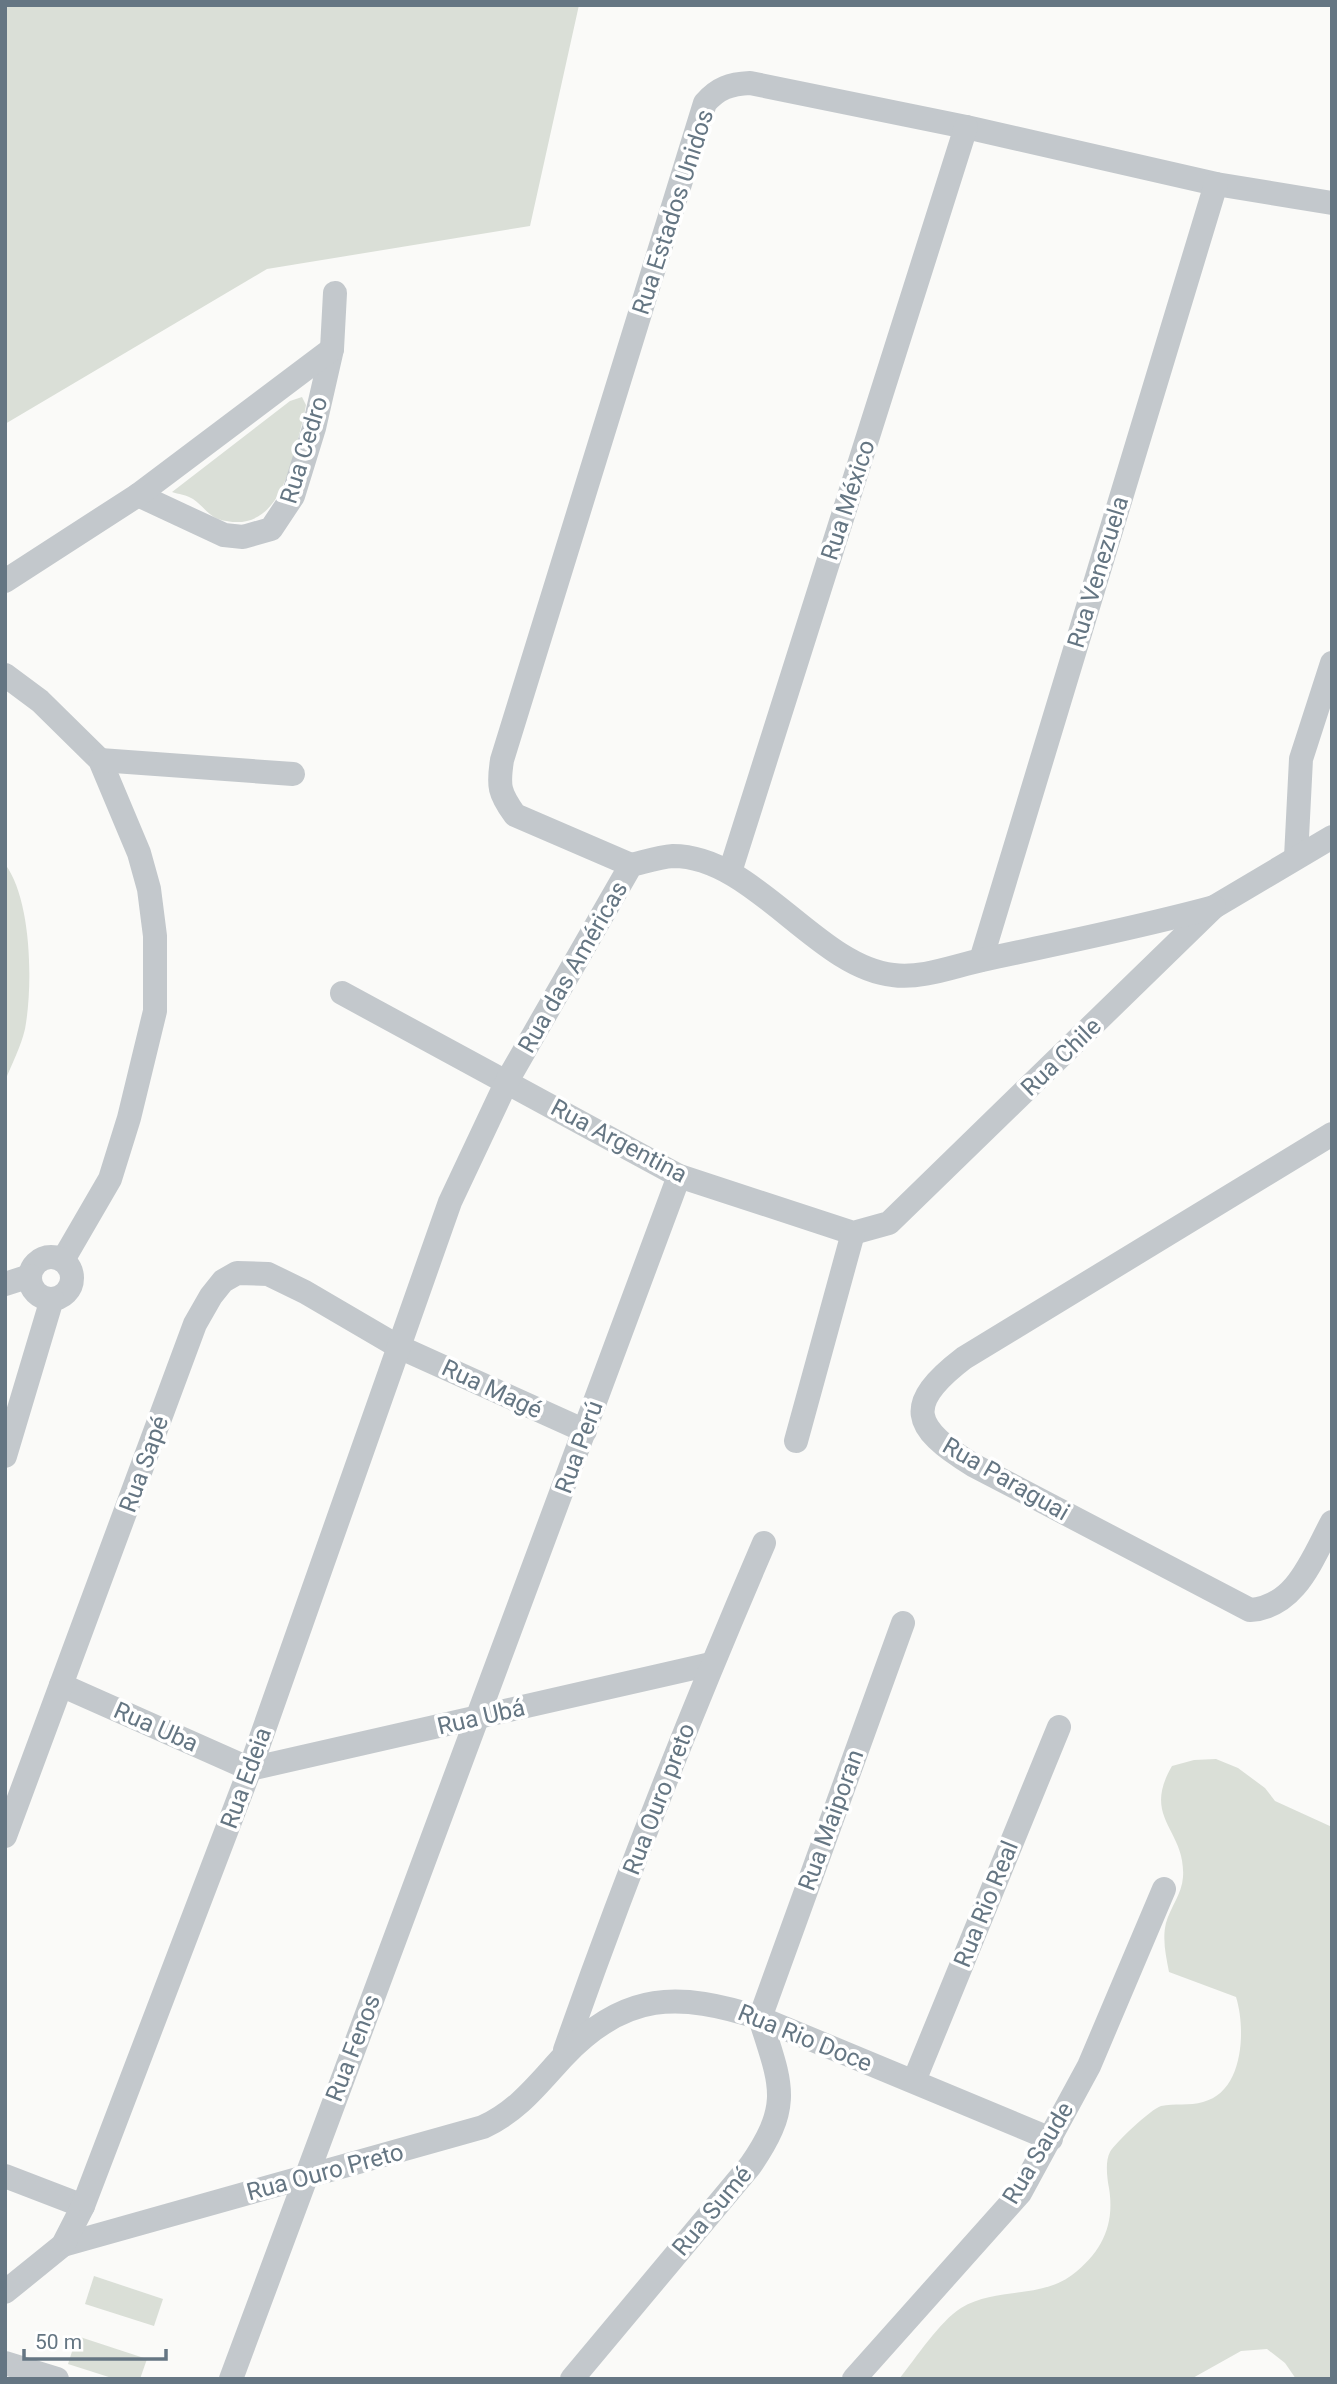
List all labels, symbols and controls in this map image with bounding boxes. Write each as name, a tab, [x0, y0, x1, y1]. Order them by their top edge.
street label: Rua Estados Unidos	[627, 106, 719, 318]
street label: Rua Cedro	[274, 393, 334, 507]
street label: Rua México	[815, 436, 881, 564]
street label: Rua Venezuela	[1062, 493, 1134, 651]
street label: Rua das Américas	[513, 876, 633, 1058]
street label: Rua Chile	[1015, 1012, 1107, 1102]
street label: Rua Argentina	[546, 1093, 692, 1189]
street label: Rua Magé	[437, 1354, 547, 1424]
street label: Rua Perú	[549, 1397, 609, 1497]
street label: Rua Sapé	[114, 1412, 174, 1516]
street label: Rua Paraguai	[938, 1432, 1074, 1526]
street label: Rua Ubá	[434, 1693, 528, 1741]
street label: Rua Uba	[110, 1696, 202, 1758]
street label: Rua Ouro preto	[617, 1719, 701, 1879]
street label: Rua Edeia	[215, 1724, 277, 1832]
street label: Rua Maiporan	[793, 1746, 869, 1894]
street label: Rua Rio Real	[948, 1837, 1024, 1971]
street label: Rua Fenos	[320, 1991, 386, 2105]
street label: Rua Rio Doce	[734, 1998, 876, 2078]
street label: Rua Saude	[997, 2097, 1079, 2209]
street label: Rua Ouro Preto	[243, 2138, 407, 2206]
street label: Rua Sumé	[666, 2161, 758, 2261]
scale bar	[24, 2318, 166, 2362]
text: 50 m	[35, 2330, 82, 2354]

